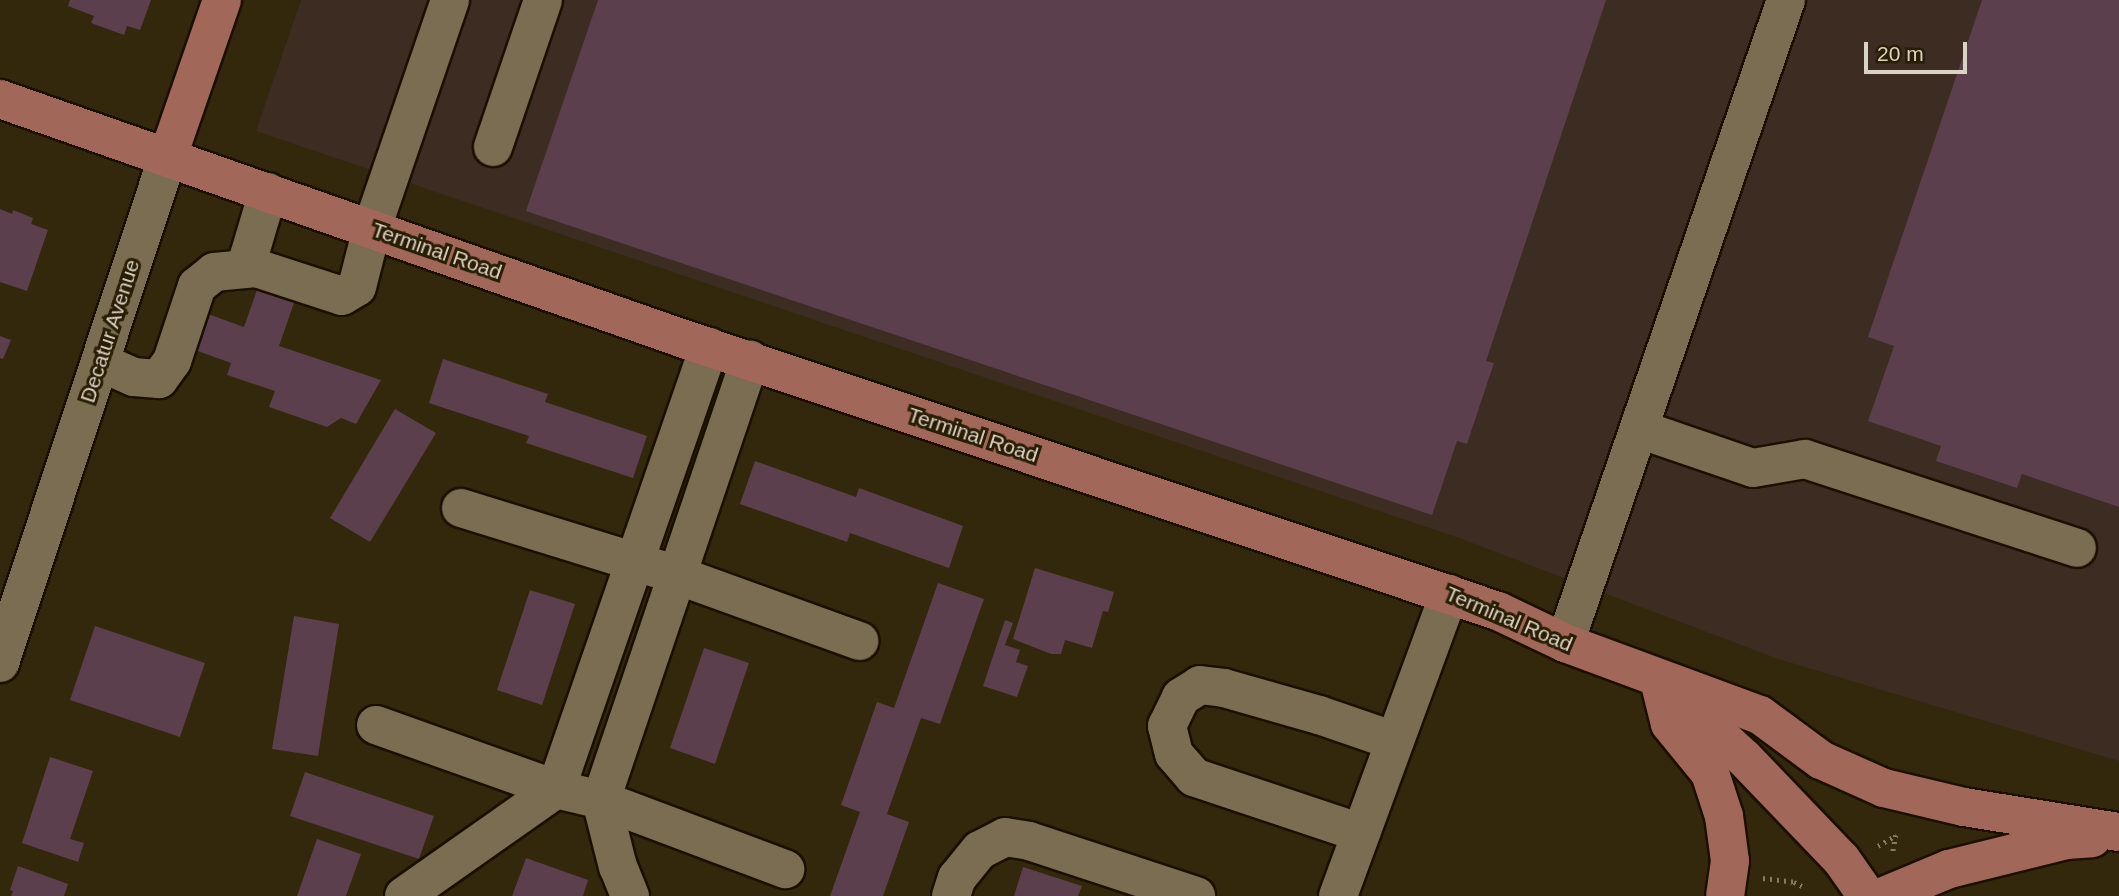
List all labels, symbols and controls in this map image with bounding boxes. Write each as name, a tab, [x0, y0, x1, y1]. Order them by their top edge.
scale bar	[1867, 28, 1970, 72]
text: 20 m	[1877, 42, 1924, 65]
street label: Terminal Road	[369, 217, 505, 285]
street label: Decatur Avenue	[75, 256, 145, 406]
street label: Terminal Road	[905, 402, 1041, 468]
street label: Terminal Road	[1442, 581, 1576, 657]

